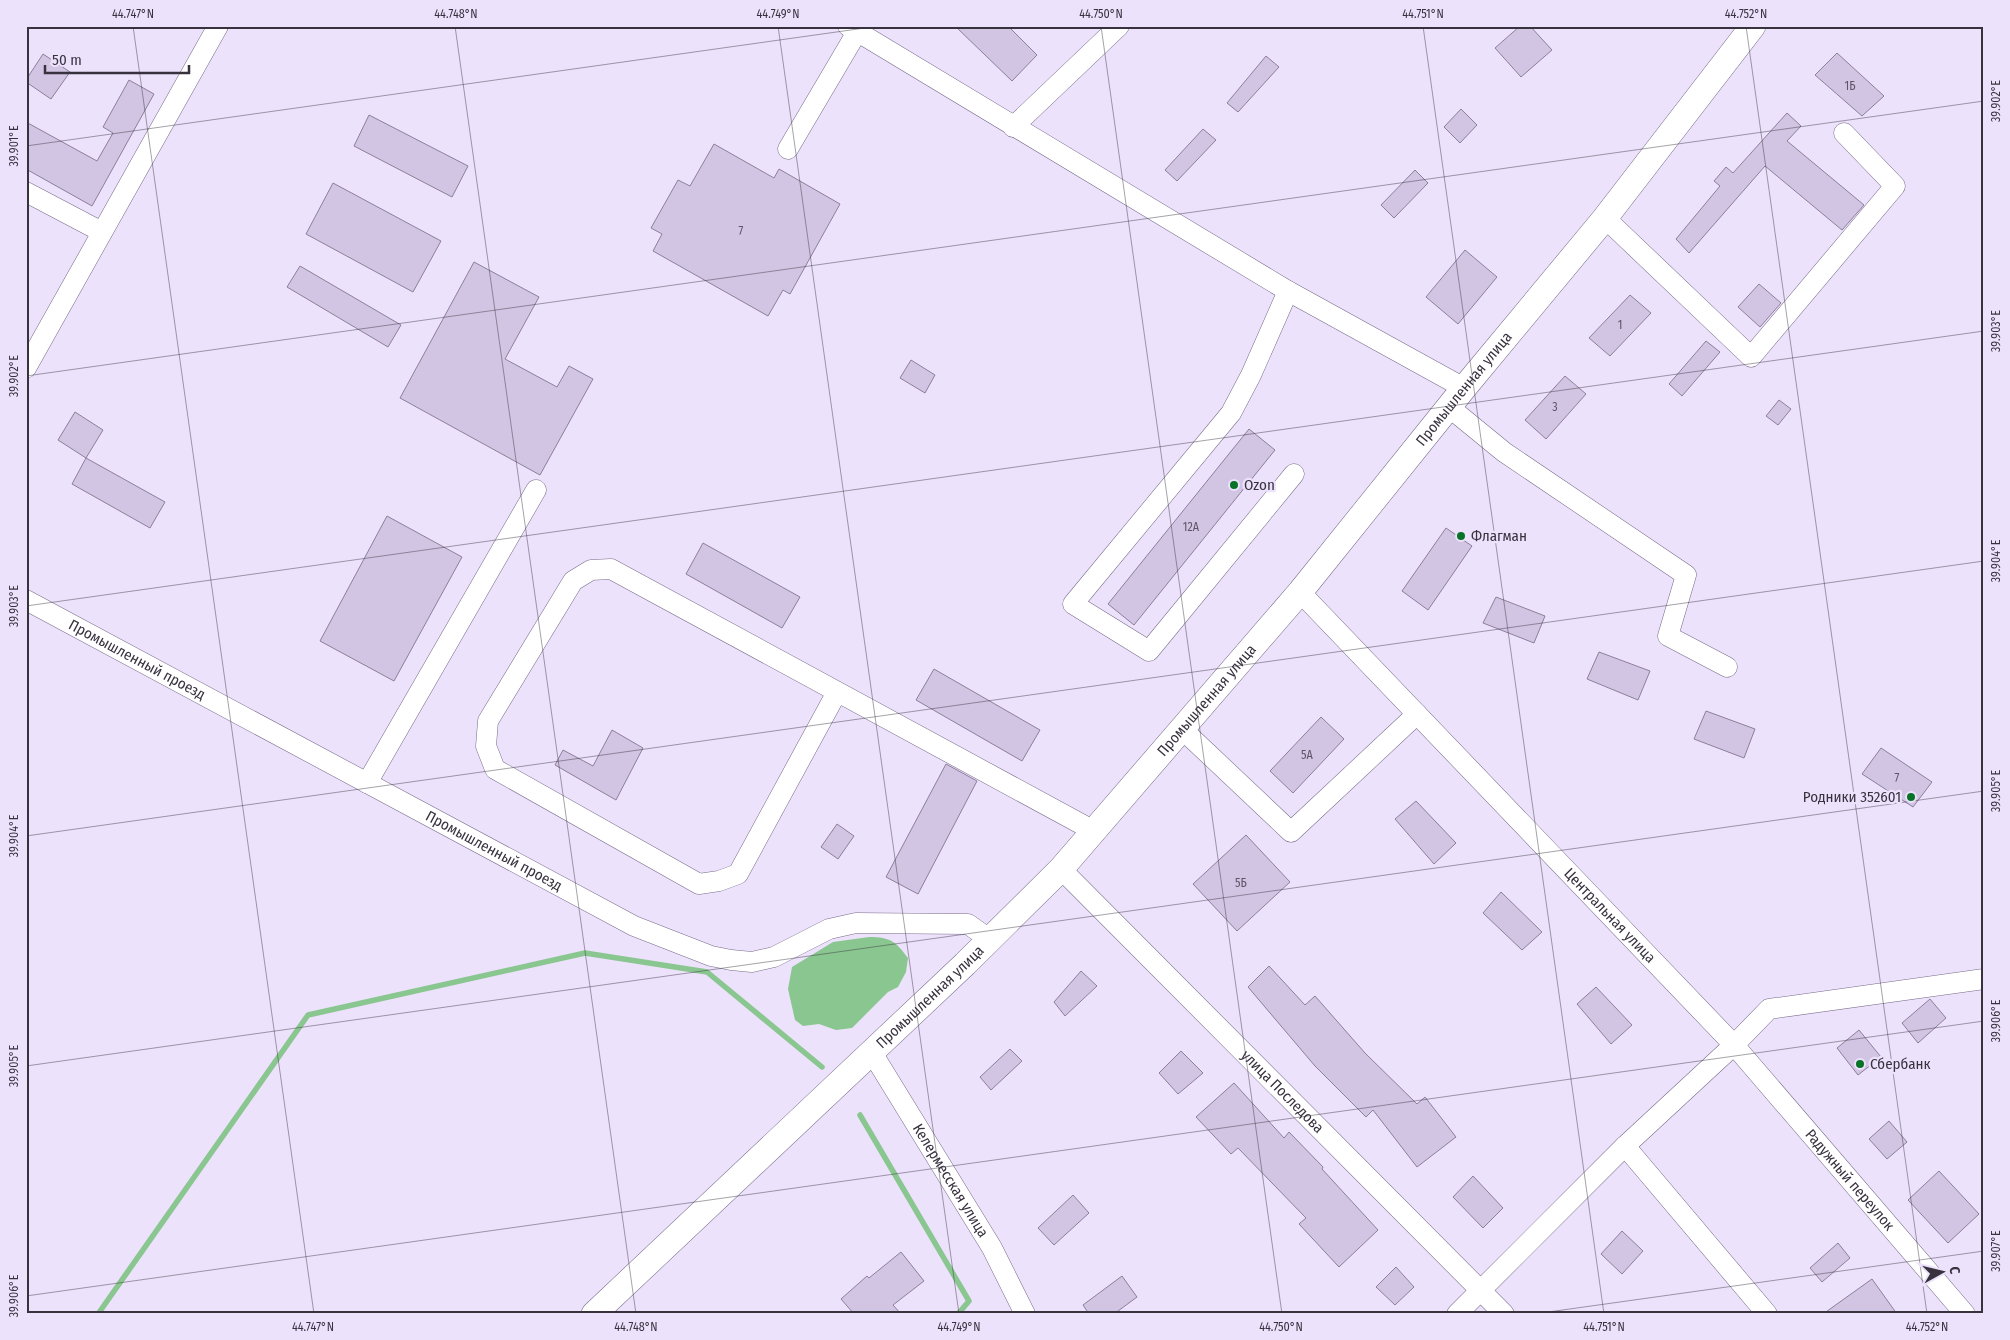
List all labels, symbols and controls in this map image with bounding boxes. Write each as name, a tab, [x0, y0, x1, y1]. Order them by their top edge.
text: 44.747°N	[112, 7, 154, 21]
text: 44.748°N	[434, 7, 478, 21]
text: 44.749°N	[757, 7, 799, 21]
text: 44.750°N	[1079, 7, 1123, 21]
text: 44.751°N	[1402, 7, 1444, 21]
text: 44.752°N	[1725, 7, 1767, 21]
scale bar	[45, 42, 189, 74]
text: 50 m	[52, 51, 82, 69]
house number: 1Б	[1845, 79, 1855, 93]
text: 39.902°E	[1989, 80, 2003, 122]
text: 39.901°E	[7, 125, 21, 167]
house number: 7	[739, 224, 744, 238]
text: 39.903°E	[1989, 310, 2003, 352]
house number: 1	[1618, 318, 1622, 332]
street label: Промышленная улица	[1412, 328, 1516, 449]
text: 39.902°E	[7, 355, 21, 397]
house number: 3	[1552, 400, 1558, 414]
place label: Ozon	[1244, 476, 1275, 494]
marker: Ozon	[1228, 479, 1240, 491]
house number: 12А	[1183, 520, 1200, 534]
place label: Флагман	[1471, 527, 1527, 545]
marker: Флагман	[1455, 530, 1467, 542]
text: 39.904°E	[1989, 539, 2003, 582]
text: 39.903°E	[7, 585, 21, 627]
street label: Промышленный проезд	[66, 616, 208, 703]
street label: Промышленная улица	[1153, 641, 1260, 760]
house number: 5А	[1301, 748, 1314, 762]
text: 39.905°E	[1989, 770, 2003, 812]
house number: 7	[1895, 771, 1900, 785]
place label: Родники 352601	[1803, 788, 1901, 806]
marker: Родники 352601	[1905, 791, 1917, 803]
street label: Промышленный проезд	[423, 807, 565, 895]
text: 39.904°E	[7, 814, 21, 857]
street label: Центральная улица	[1560, 864, 1659, 967]
house number: 5Б	[1235, 876, 1247, 890]
street label: Промышленная улица	[872, 942, 988, 1052]
text: 39.906°E	[1989, 999, 2003, 1042]
text: 39.905°E	[7, 1045, 21, 1087]
street label: улица Последова	[1237, 1046, 1328, 1137]
place label: Сбербанк	[1870, 1055, 1931, 1073]
marker: Сбербанк	[1854, 1058, 1866, 1070]
street label: Келермесская улица	[909, 1120, 992, 1241]
street label: Радужный переулок	[1801, 1126, 1898, 1234]
text: 39.907°E	[1989, 1230, 2003, 1272]
north arrow	[1918, 1248, 1968, 1298]
text: С	[1945, 1265, 1963, 1276]
text: 39.906°E	[7, 1274, 21, 1317]
text: 44.747°N	[292, 1320, 334, 1334]
text: 44.748°N	[614, 1320, 658, 1334]
text: 44.749°N	[938, 1320, 980, 1334]
text: 44.750°N	[1259, 1320, 1303, 1334]
text: 44.751°N	[1583, 1320, 1625, 1334]
text: 44.752°N	[1906, 1320, 1948, 1334]

